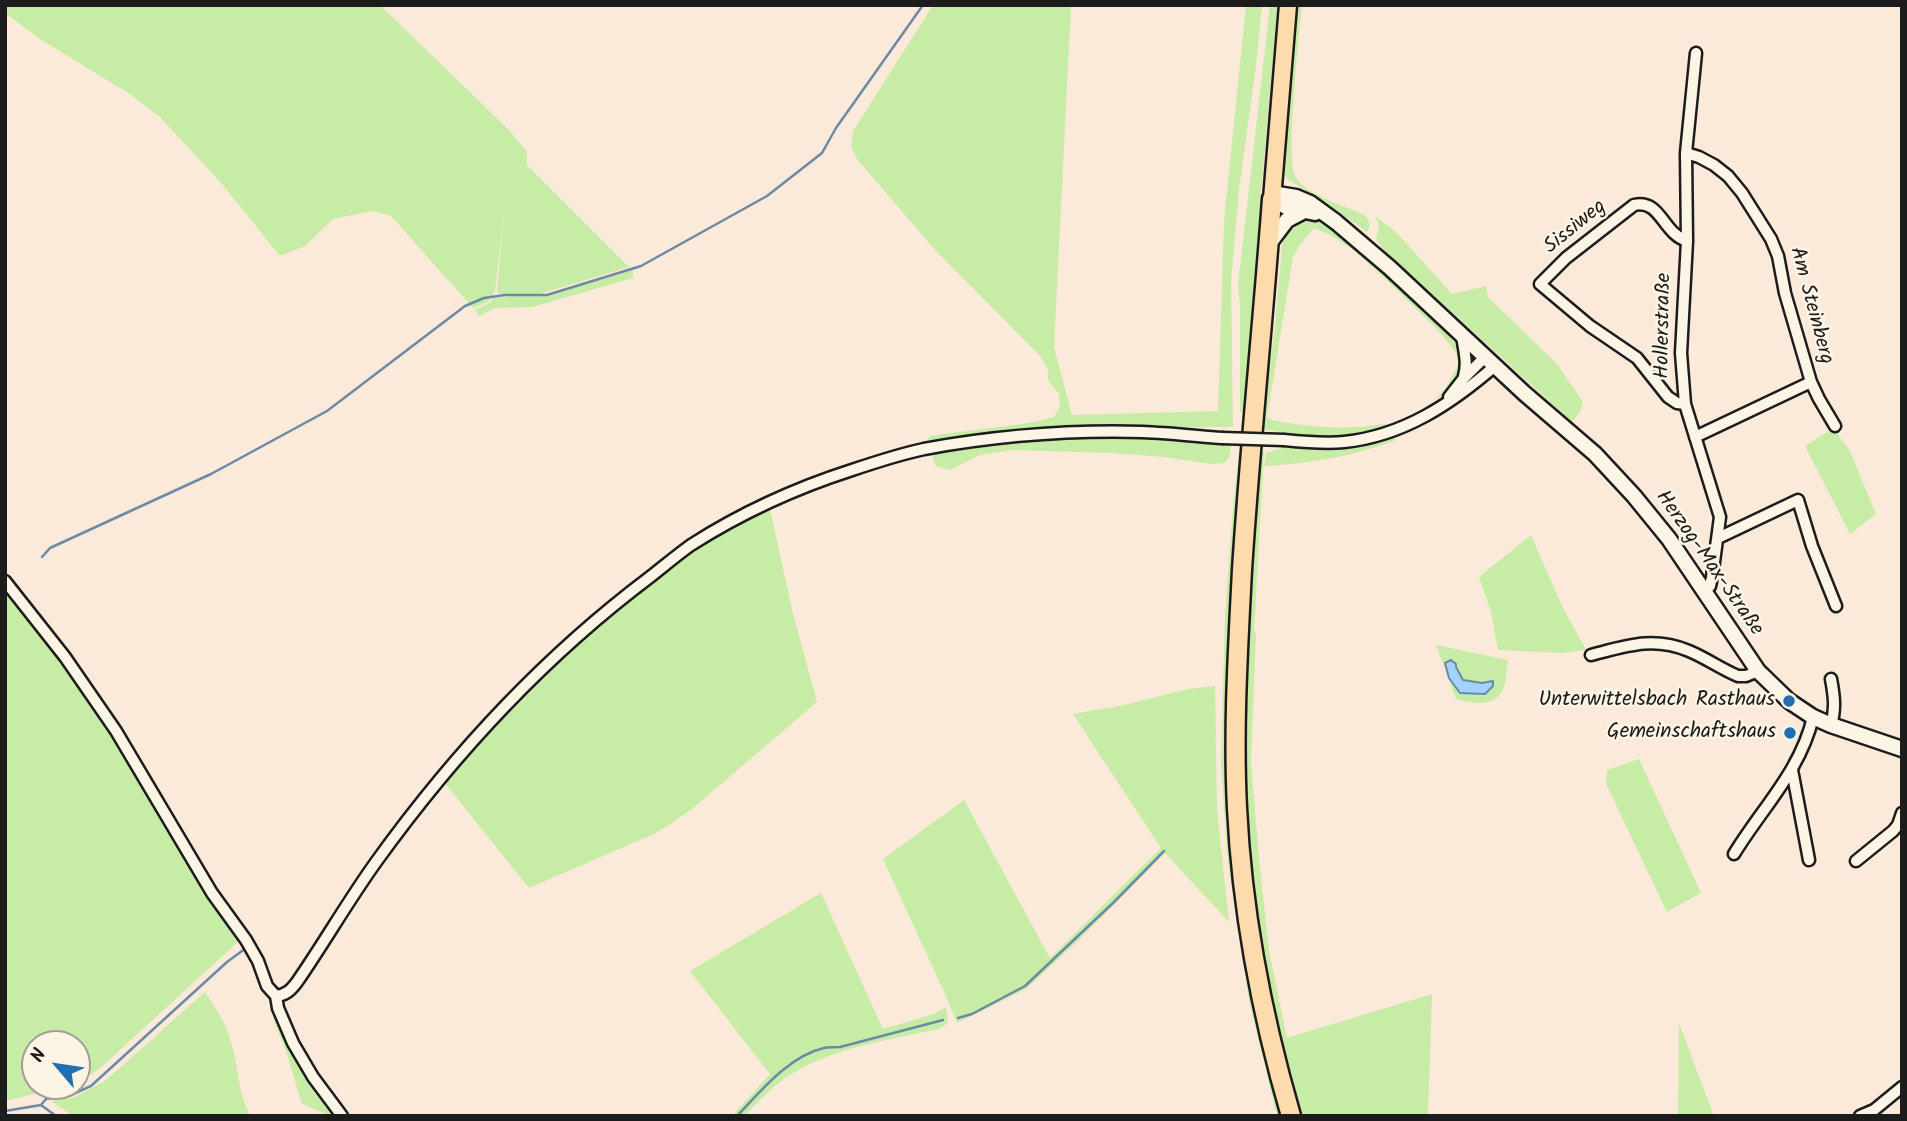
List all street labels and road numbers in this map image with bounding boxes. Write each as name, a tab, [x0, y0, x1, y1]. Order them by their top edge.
street label: Sissiweg	[1540, 195, 1612, 261]
street label: Am Steinberg	[1782, 245, 1838, 367]
street label: Hollerstraße	[1651, 273, 1679, 379]
street label: Herzog-Max-Straße	[1648, 486, 1768, 642]

